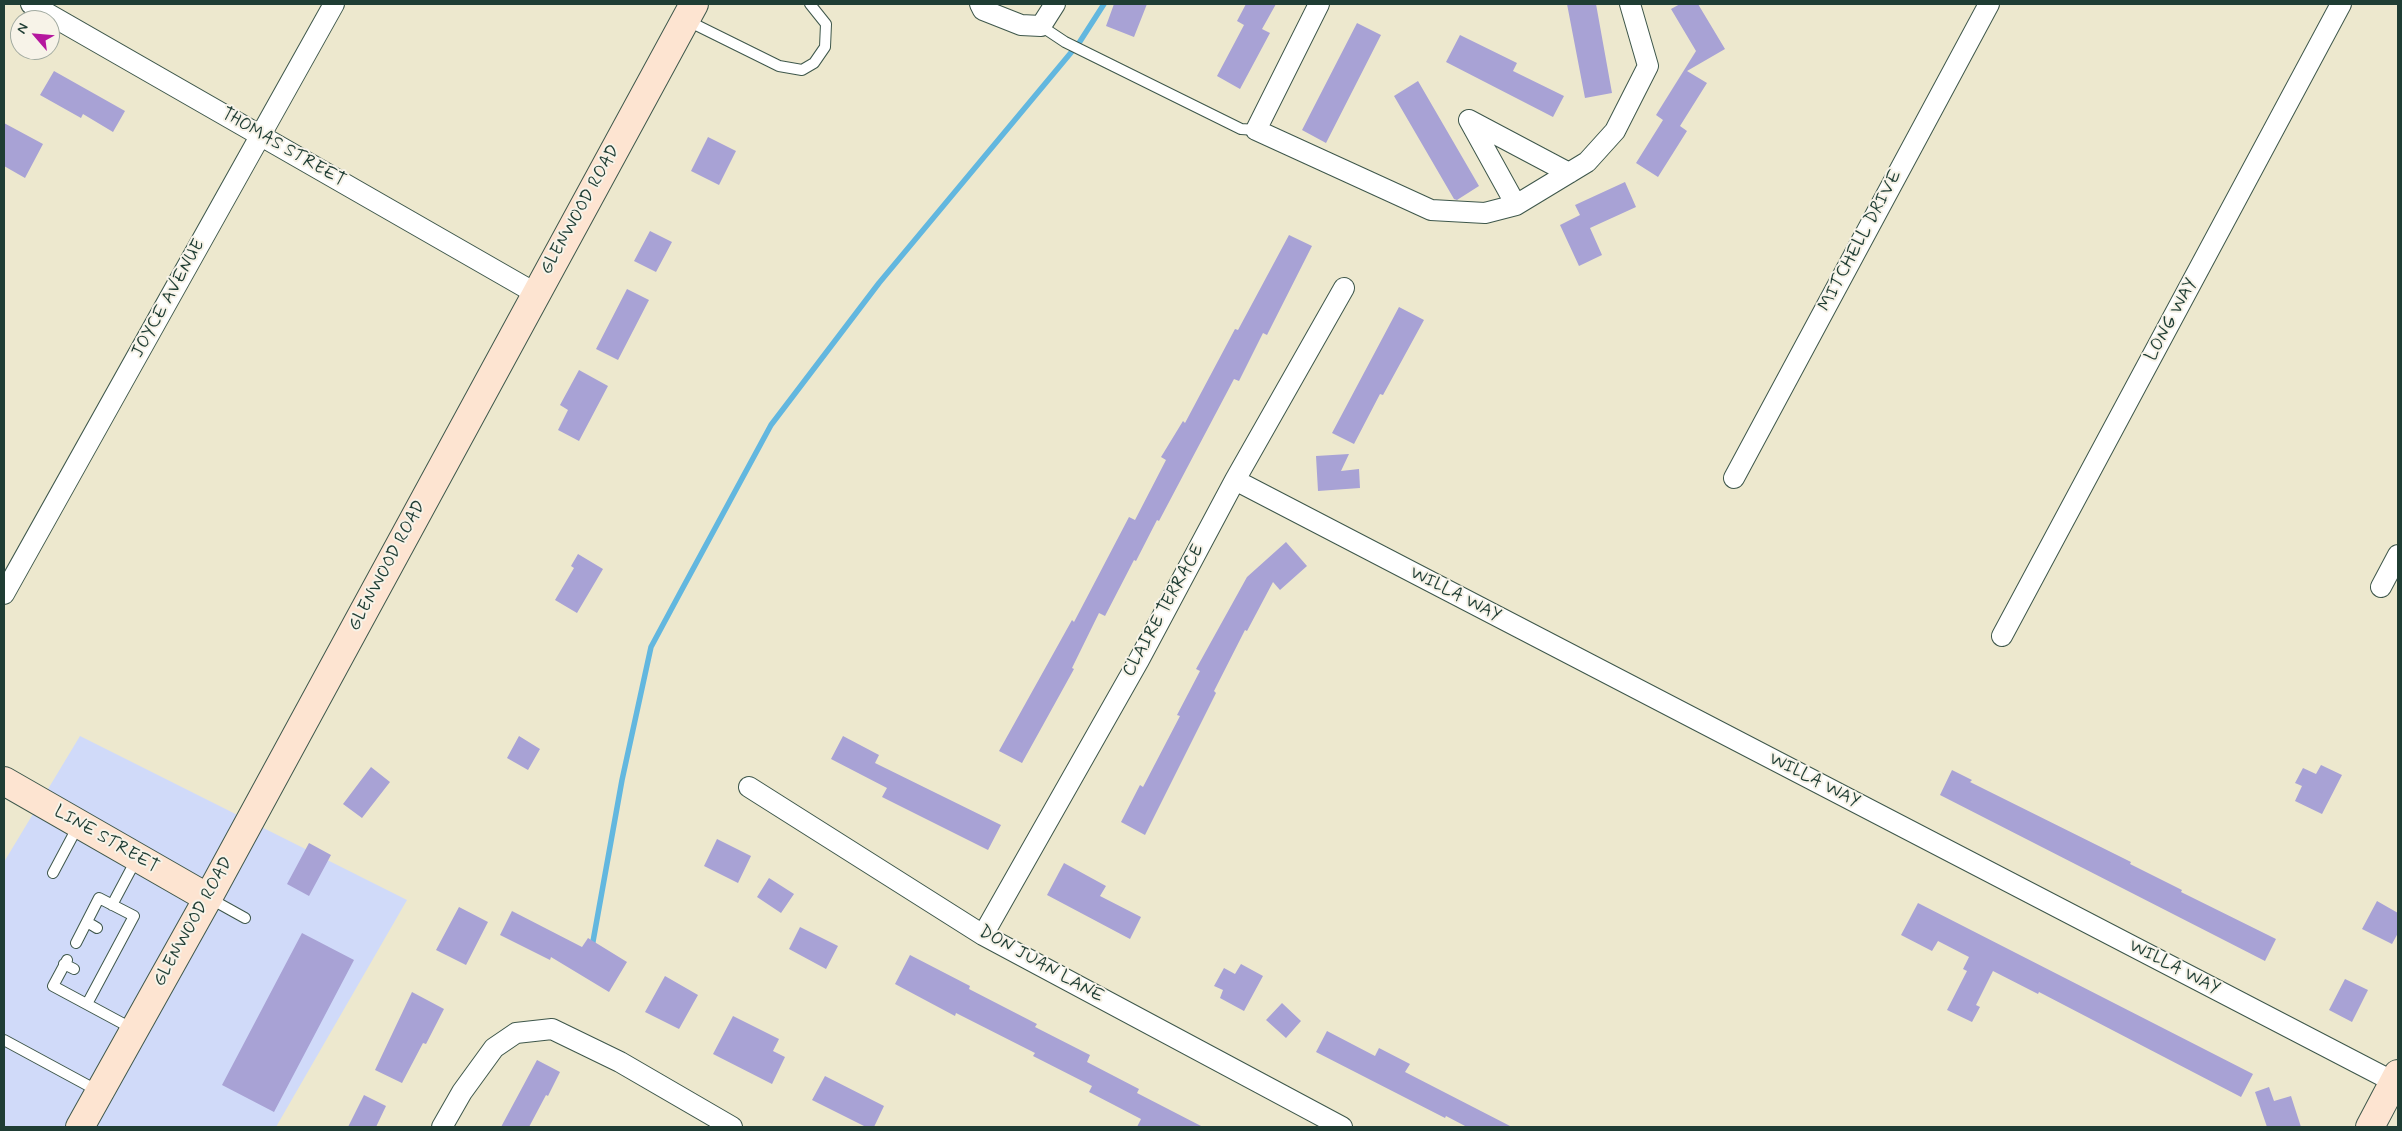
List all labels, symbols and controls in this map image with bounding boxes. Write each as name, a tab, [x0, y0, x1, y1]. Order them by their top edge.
north arrow	[10, 10, 60, 60]
text: N	[12, 20, 33, 37]
street label: THOMAS STREET	[217, 104, 349, 192]
street label: GLENWOOD ROAD	[536, 141, 626, 279]
street label: MITCHELL DRIVE	[1815, 167, 1907, 315]
street label: JOYCE AVENUE	[128, 236, 210, 362]
street label: LONG WAY	[2141, 275, 2203, 365]
street label: GLENWOOD ROAD	[344, 497, 432, 635]
street label: CLAIRE TERRACE	[1119, 541, 1209, 681]
street label: WILLA WAY	[1406, 563, 1504, 627]
street label: WILLA WAY	[1765, 749, 1863, 813]
street label: LINE STREET	[50, 801, 162, 879]
street label: GLENWOOD ROAD	[149, 853, 239, 991]
street label: DON JUAN LANE	[975, 922, 1107, 1008]
street label: WILLA WAY	[2125, 936, 2223, 1000]

